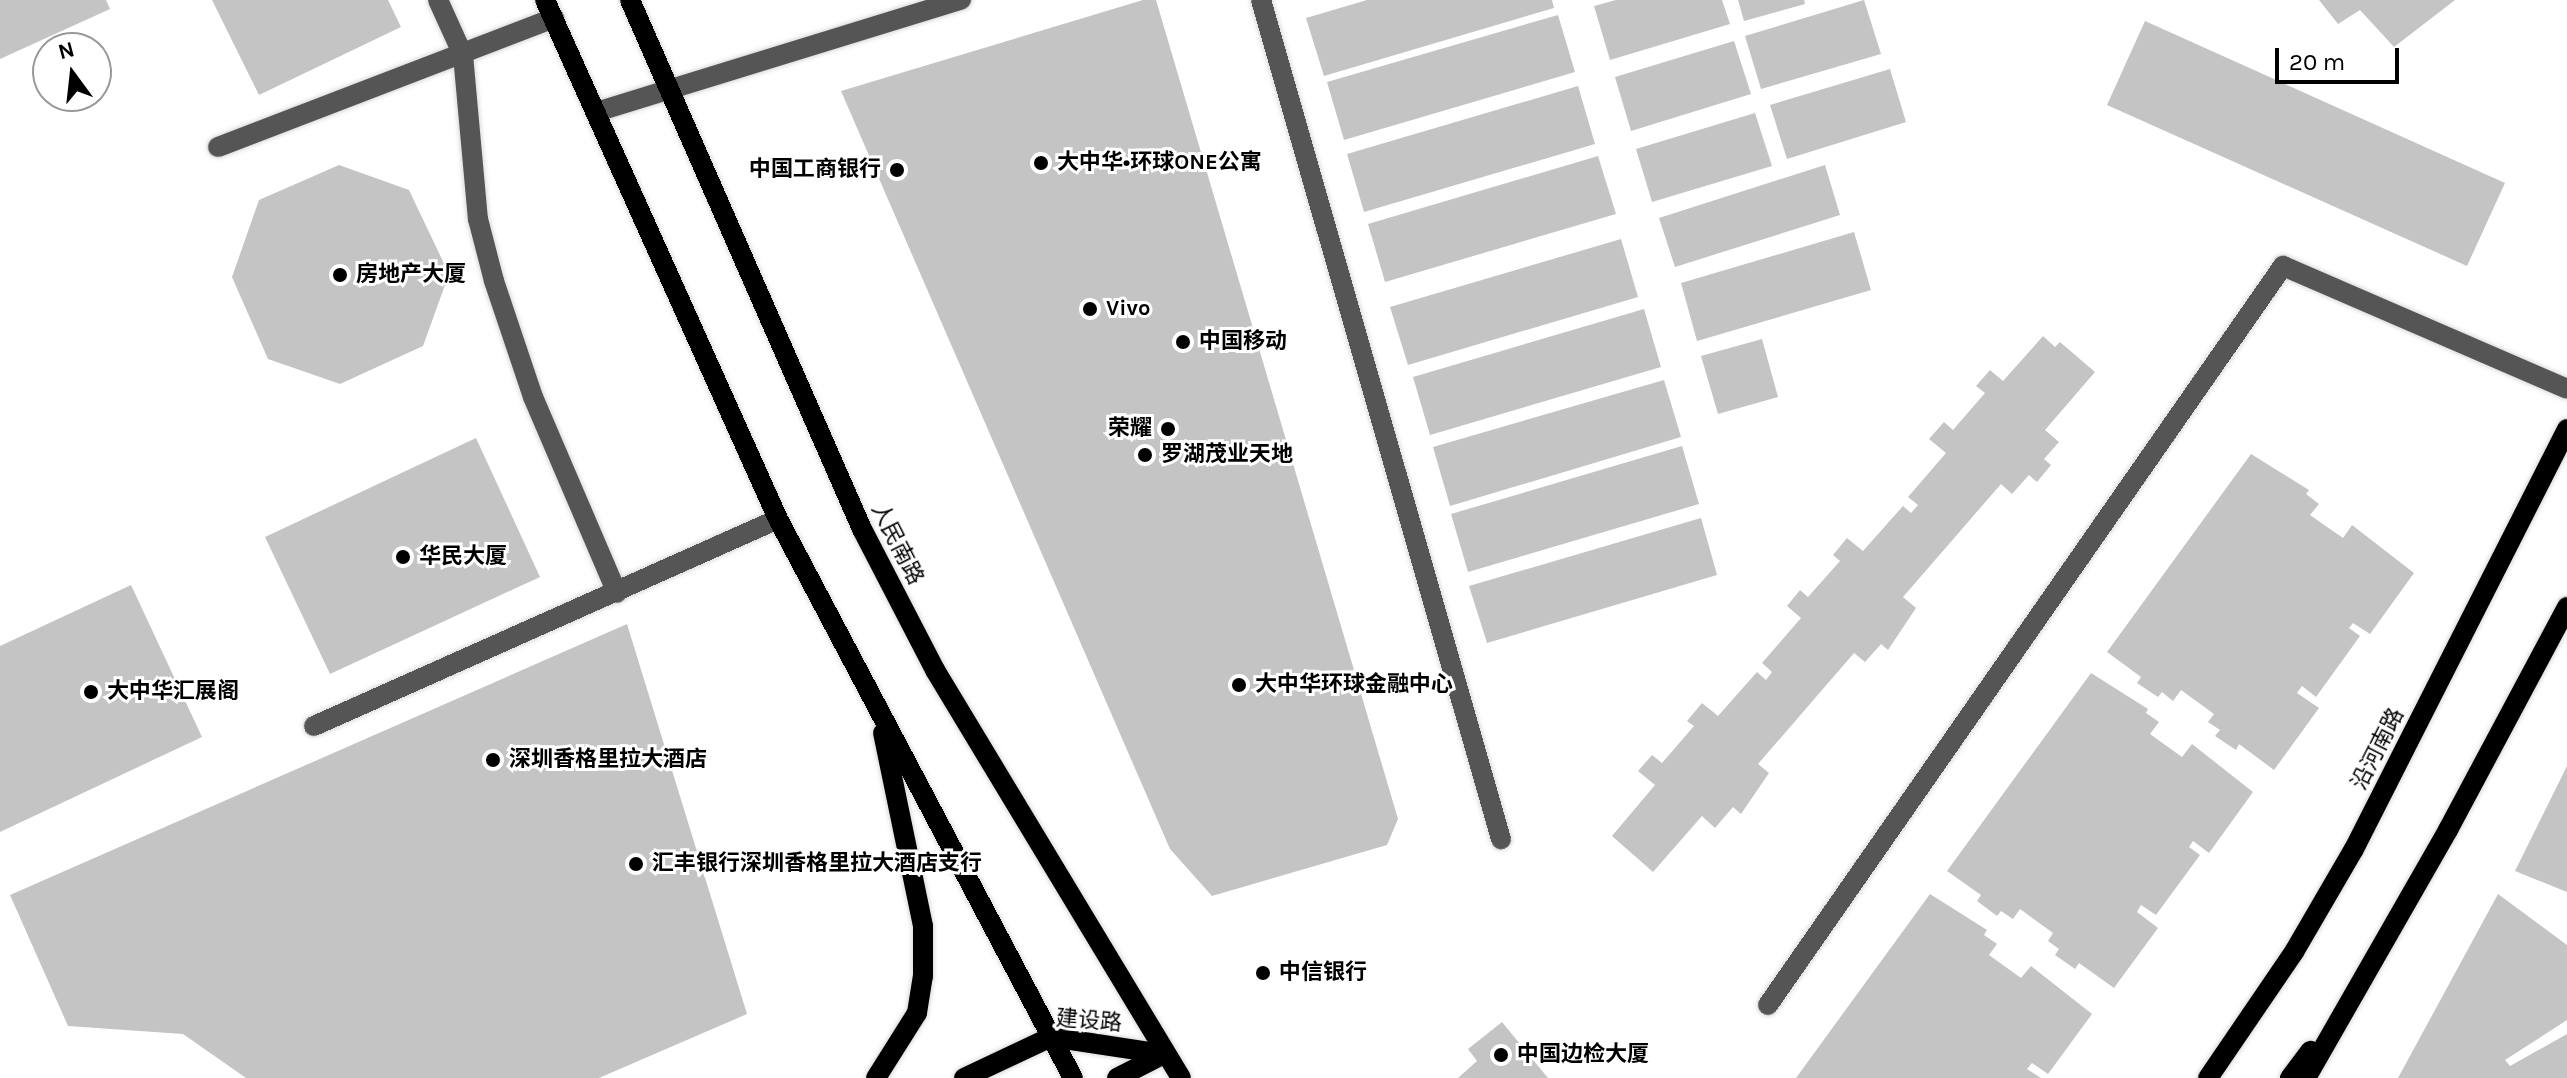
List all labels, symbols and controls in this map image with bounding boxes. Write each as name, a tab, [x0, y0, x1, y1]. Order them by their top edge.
north arrow	[32, 32, 112, 112]
scale bar	[2279, 32, 2403, 82]
text: N	[55, 36, 77, 65]
text: 20 m	[2289, 48, 2345, 76]
place label: 大中华•环球ONE公寓	[1057, 150, 1262, 176]
marker: 大中华•环球ONE公寓	[1032, 154, 1050, 172]
place label: 中国工商银行	[749, 157, 881, 183]
marker: 中国工商银行	[888, 161, 906, 179]
place label: 房地产大厦	[356, 262, 466, 288]
marker: 房地产大厦	[331, 266, 349, 284]
place label: Vivo	[1106, 296, 1150, 322]
marker: Vivo	[1081, 300, 1099, 318]
place label: 中国移动	[1199, 329, 1287, 355]
marker: 中国移动	[1174, 333, 1192, 351]
place label: 荣耀	[1108, 416, 1152, 442]
marker: 荣耀	[1159, 420, 1177, 438]
place label: 罗湖茂业天地	[1161, 442, 1293, 468]
marker: 罗湖茂业天地	[1136, 446, 1154, 464]
street label: 人民南路	[865, 499, 929, 589]
place label: 华民大厦	[419, 544, 507, 570]
marker: 华民大厦	[394, 548, 412, 566]
place label: 大中华环球金融中心	[1255, 672, 1453, 698]
marker: 大中华环球金融中心	[1230, 676, 1248, 694]
place label: 大中华汇展阁	[107, 679, 239, 705]
marker: 大中华汇展阁	[82, 683, 100, 701]
street label: 沿河南路	[2346, 704, 2410, 794]
place label: 深圳香格里拉大酒店	[509, 747, 707, 773]
marker: 深圳香格里拉大酒店	[484, 751, 502, 769]
place label: 汇丰银行深圳香格里拉大酒店支行	[652, 851, 982, 877]
marker: 汇丰银行深圳香格里拉大酒店支行	[627, 855, 645, 873]
place label: 中信银行	[1279, 960, 1367, 986]
marker: 中信银行	[1254, 964, 1272, 982]
street label: 建设路	[1055, 1005, 1123, 1037]
place label: 中国边检大厦	[1517, 1042, 1649, 1068]
marker: 中国边检大厦	[1492, 1046, 1510, 1064]

